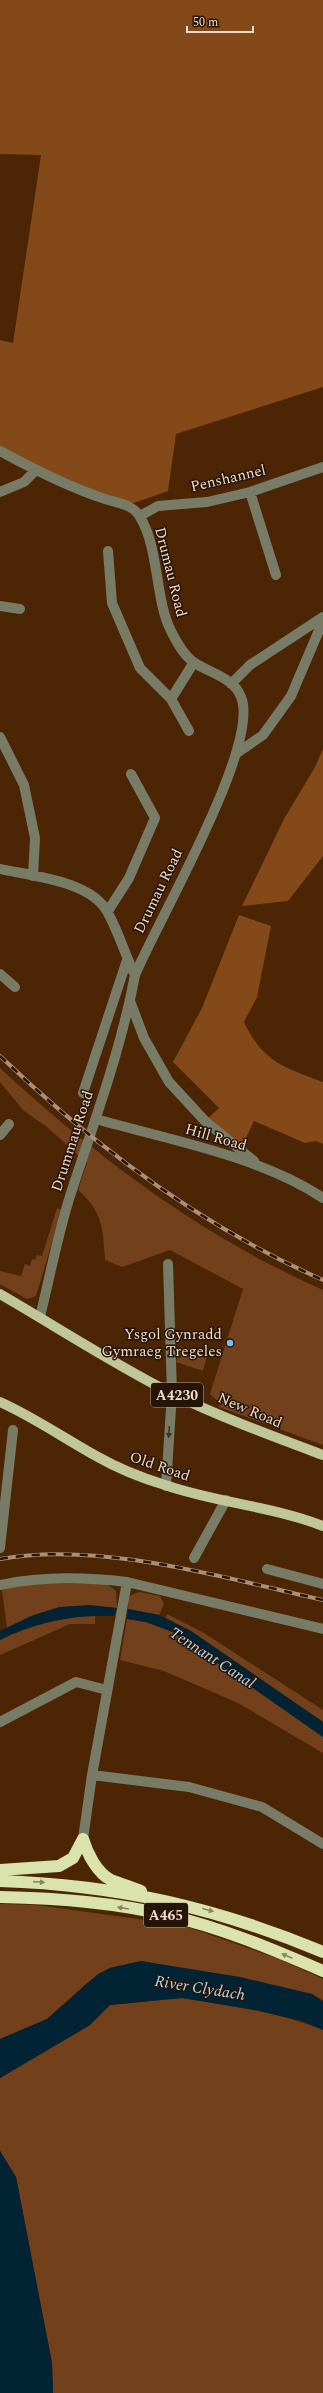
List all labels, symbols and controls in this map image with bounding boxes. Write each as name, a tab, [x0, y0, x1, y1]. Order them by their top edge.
scale bar	[187, 8, 253, 34]
text: 50 m	[193, 13, 218, 32]
street label: Penshannel	[188, 459, 268, 498]
street label: Drumau Road	[148, 525, 193, 620]
street label: Drumau Road	[128, 845, 189, 938]
street label: Drummau Road	[45, 1088, 100, 1195]
street label: Hill Road	[182, 1118, 249, 1157]
place label: Ysgol Gynradd Gymraeg Tregeles	[101, 1323, 222, 1363]
marker: Ysgol Gynradd Gymraeg Tregeles	[225, 1338, 235, 1348]
road number: A4230	[151, 1383, 203, 1407]
street label: New Road	[214, 1387, 286, 1434]
one-way arrow	[166, 1426, 173, 1438]
street label: Old Road	[127, 1445, 193, 1488]
water label: Tennant Canal	[165, 1621, 260, 1695]
one-way arrow	[33, 1879, 45, 1886]
road number: A465	[144, 1903, 188, 1927]
one-way arrow	[117, 1905, 129, 1911]
one-way arrow	[202, 1908, 215, 1914]
one-way arrow	[282, 1953, 293, 1959]
water label: River Clydach	[153, 1969, 247, 2007]

